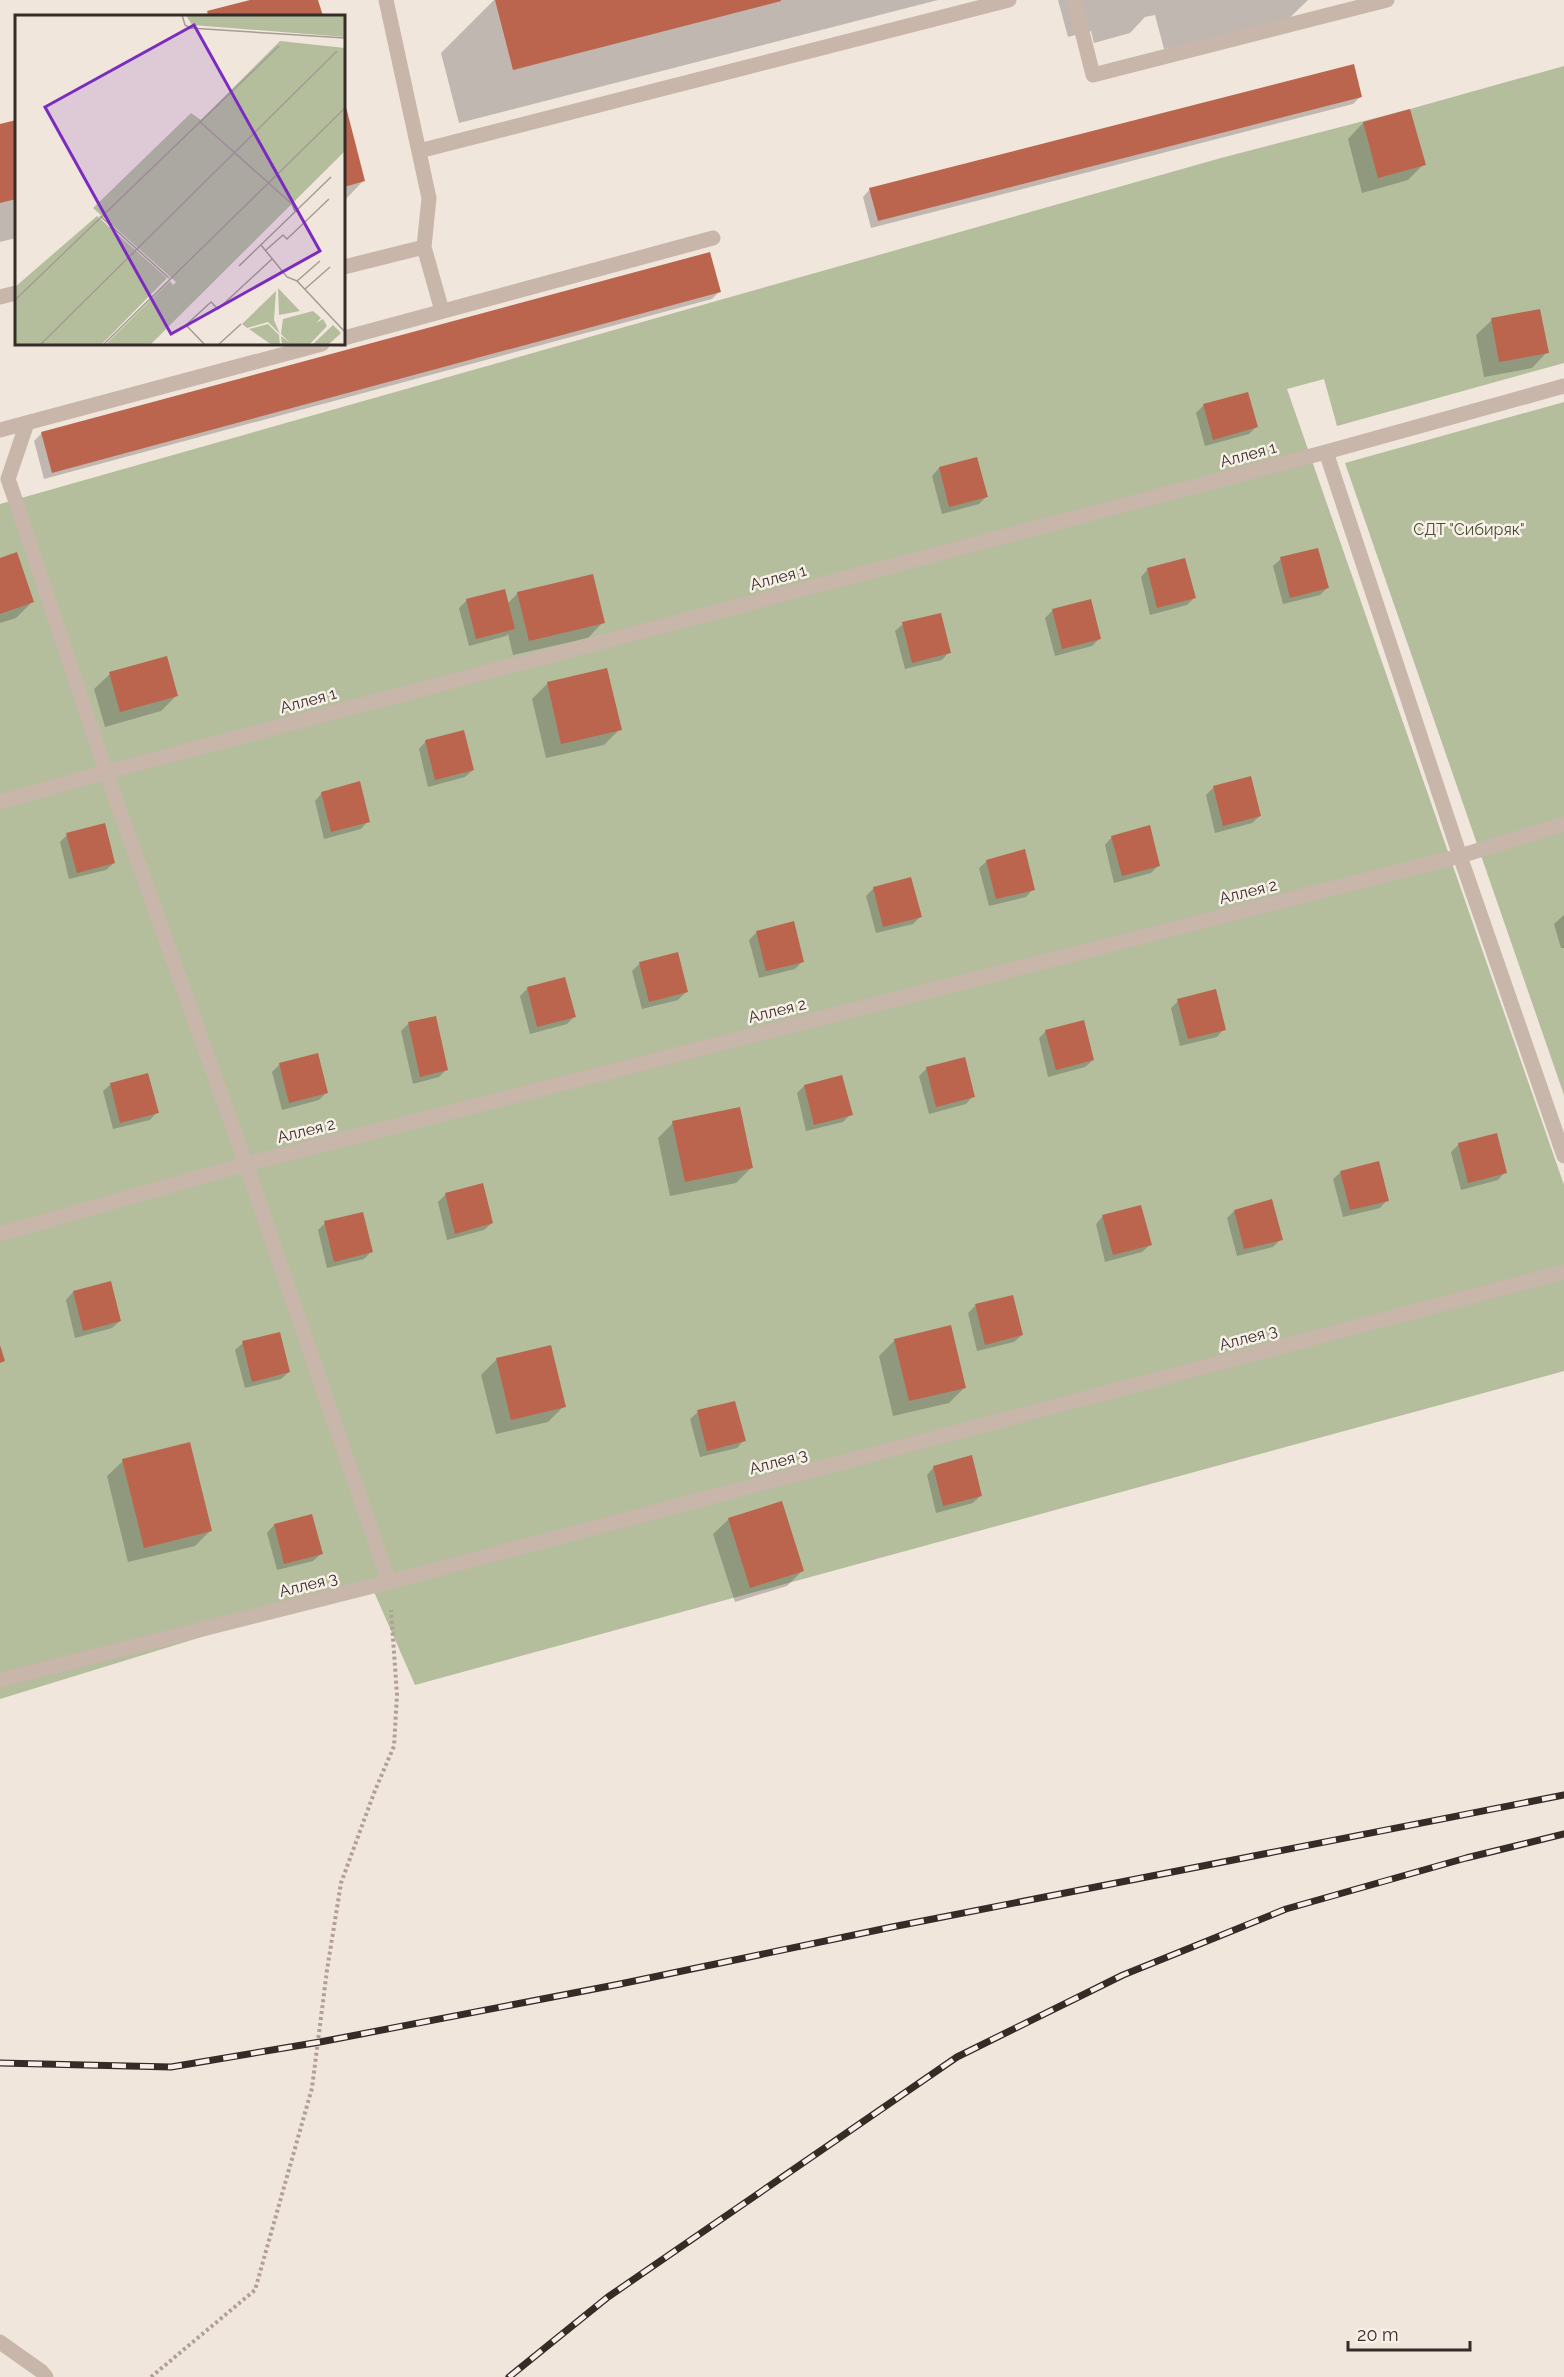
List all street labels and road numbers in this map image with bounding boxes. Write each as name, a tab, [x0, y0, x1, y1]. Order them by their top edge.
street label: Аллея 1	[1218, 438, 1279, 471]
street label: Аллея 1	[748, 561, 809, 594]
street label: Аллея 1	[278, 684, 339, 717]
street label: Аллея 2	[1217, 875, 1279, 908]
street label: Аллея 2	[746, 994, 808, 1027]
street label: Аллея 2	[275, 1114, 337, 1147]
street label: Аллея 3	[1217, 1321, 1279, 1354]
street label: Аллея 3	[747, 1445, 809, 1478]
street label: Аллея 3	[277, 1568, 339, 1601]

